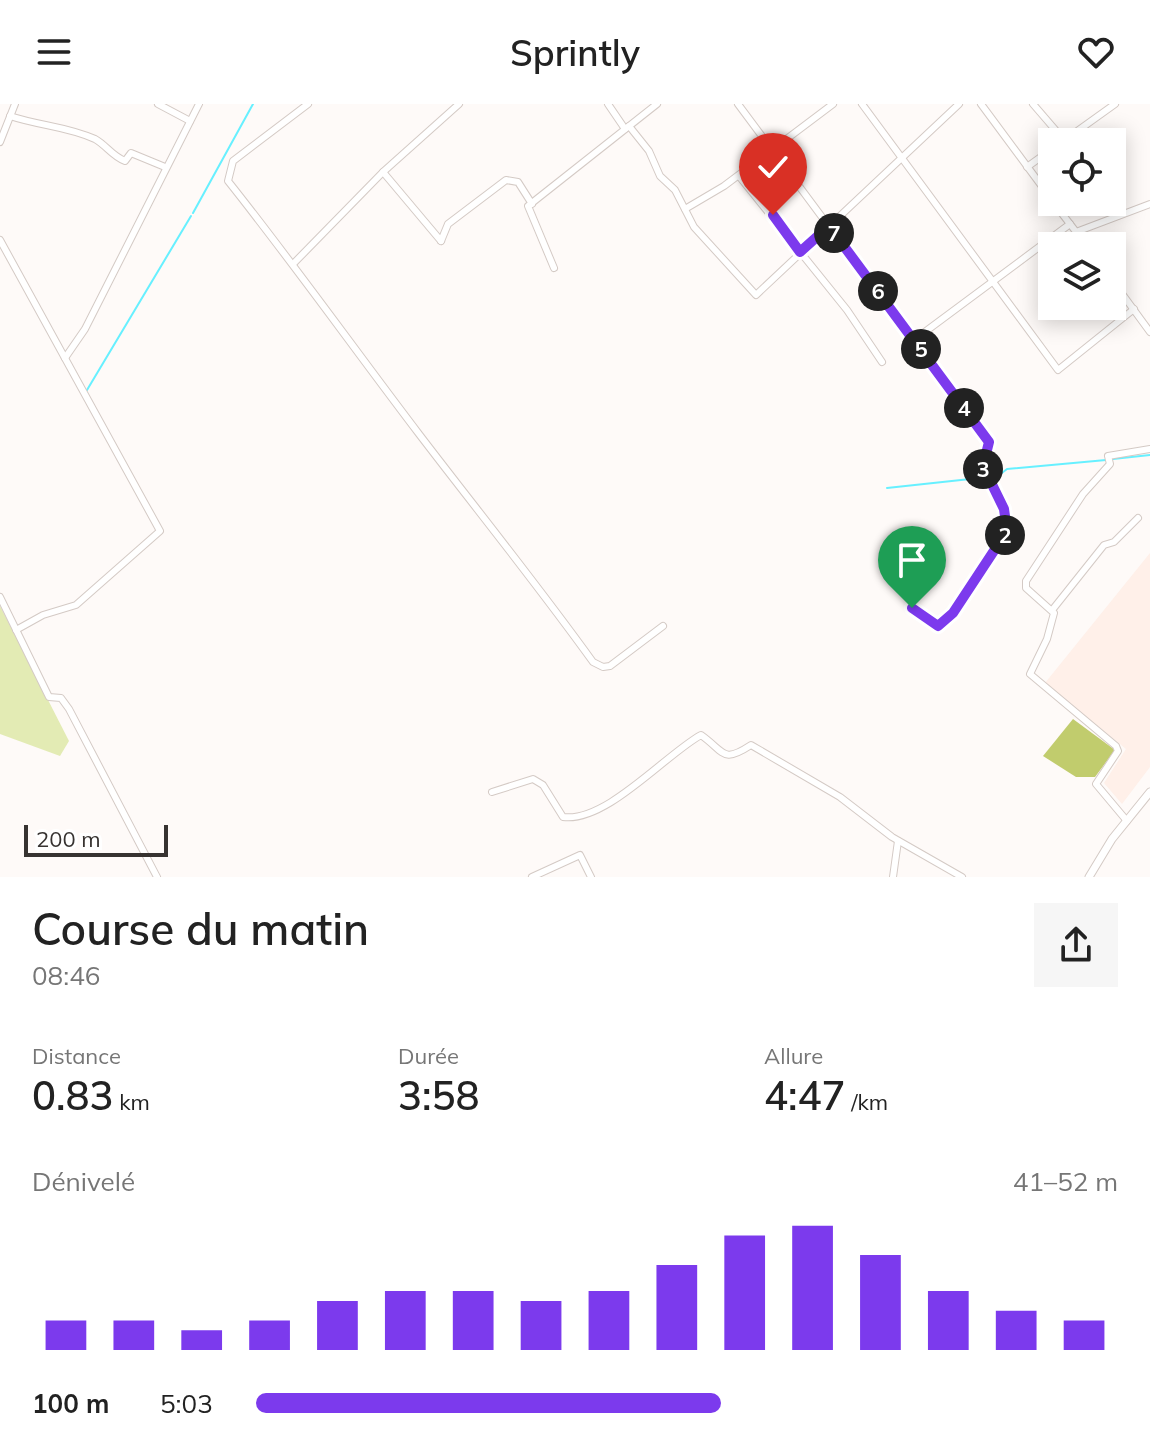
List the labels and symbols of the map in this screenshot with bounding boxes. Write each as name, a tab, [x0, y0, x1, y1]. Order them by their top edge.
pin	[739, 133, 807, 215]
pin: 7	[814, 213, 854, 253]
pin: 6	[858, 271, 898, 311]
pin: 5	[901, 329, 941, 369]
pin: 4	[944, 388, 984, 428]
pin: 3	[963, 449, 1003, 489]
pin: 2	[985, 515, 1025, 555]
pin	[878, 526, 946, 608]
scale bar	[24, 821, 168, 857]

